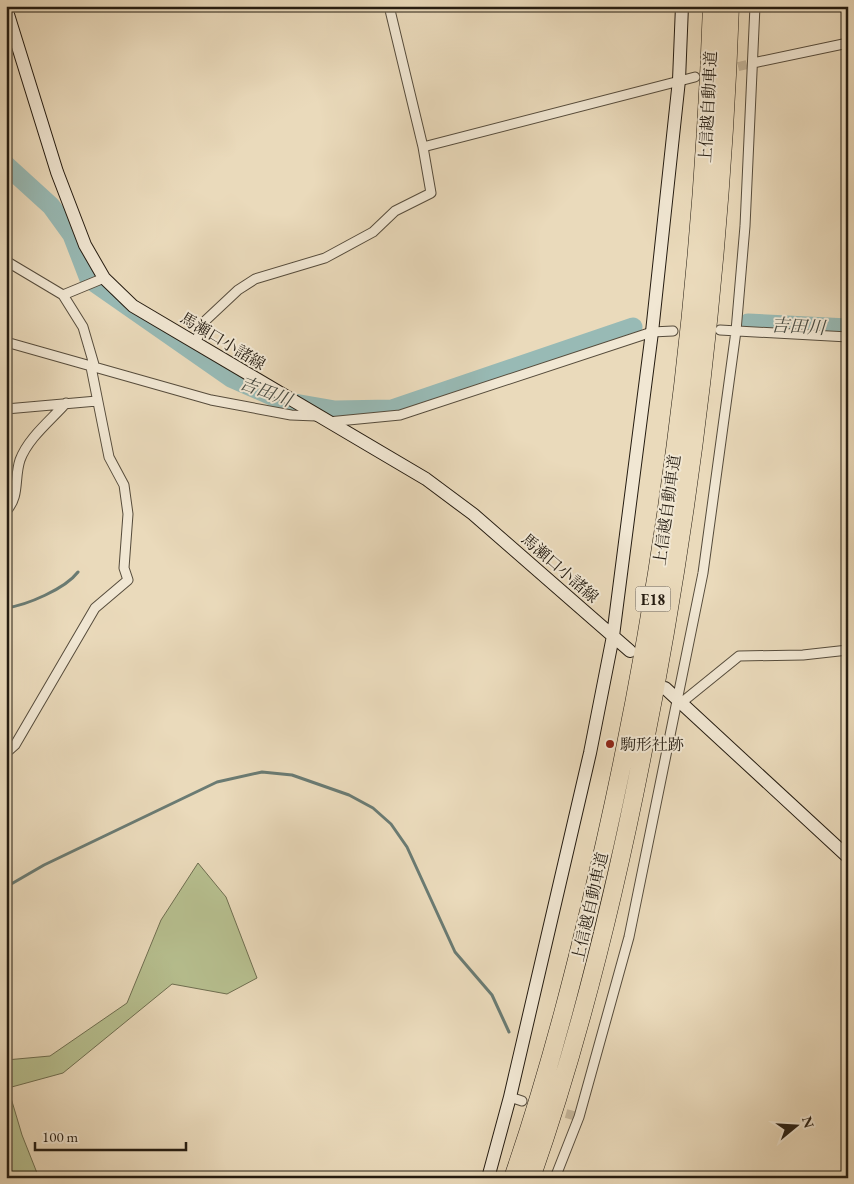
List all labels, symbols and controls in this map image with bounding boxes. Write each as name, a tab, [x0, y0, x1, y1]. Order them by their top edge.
street label: 上信越自動車道	[695, 51, 721, 163]
street label: 馬瀬口小諸線	[176, 307, 270, 375]
water label: 吉田川	[770, 313, 828, 339]
water label: 吉田川	[237, 371, 297, 412]
street label: 上信越自動車道	[649, 453, 685, 567]
street label: 馬瀬口小諸線	[517, 529, 603, 607]
road number: E18	[636, 586, 670, 612]
place label: 駒形社跡	[620, 734, 684, 755]
marker: 駒形社跡	[604, 738, 616, 750]
street label: 上信越自動車道	[567, 850, 613, 964]
north arrow	[772, 1102, 822, 1152]
text: N	[798, 1114, 819, 1131]
scale bar	[35, 1119, 186, 1151]
text: 100 m	[42, 1127, 79, 1146]

